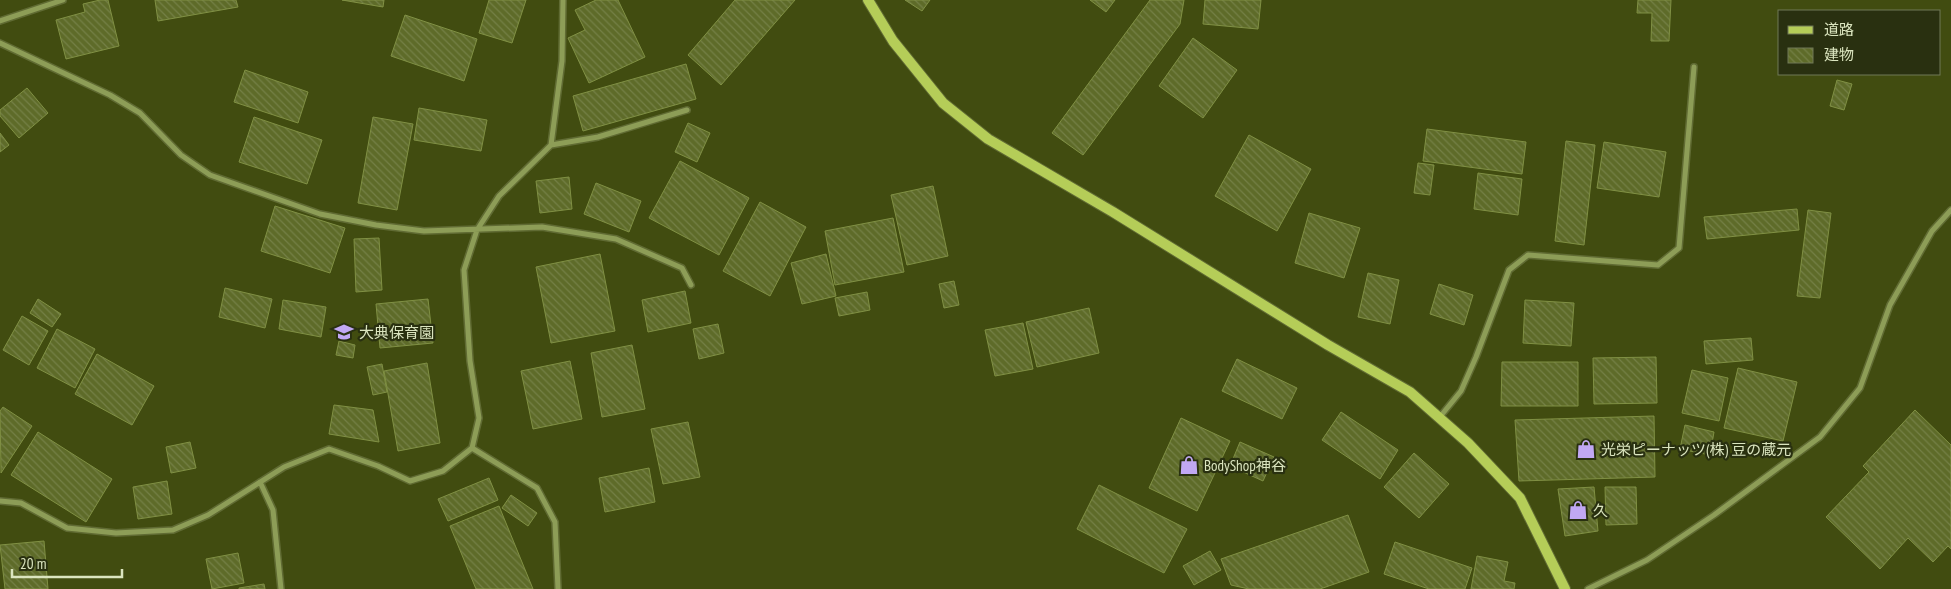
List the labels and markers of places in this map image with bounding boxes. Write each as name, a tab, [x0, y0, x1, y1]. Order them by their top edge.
school or university icon: 大典保育園	[333, 321, 355, 343]
place label: 大典保育園	[359, 323, 434, 342]
shop icon: 光栄ピーナッツ(株) 豆の蔵元	[1575, 438, 1597, 460]
place label: 光栄ピーナッツ(株) 豆の蔵元	[1601, 440, 1791, 459]
shop icon: BodyShop神谷	[1178, 454, 1200, 476]
place label: BodyShop神谷	[1204, 456, 1286, 475]
shop icon: 久	[1567, 499, 1589, 521]
place label: 久	[1593, 501, 1608, 520]

